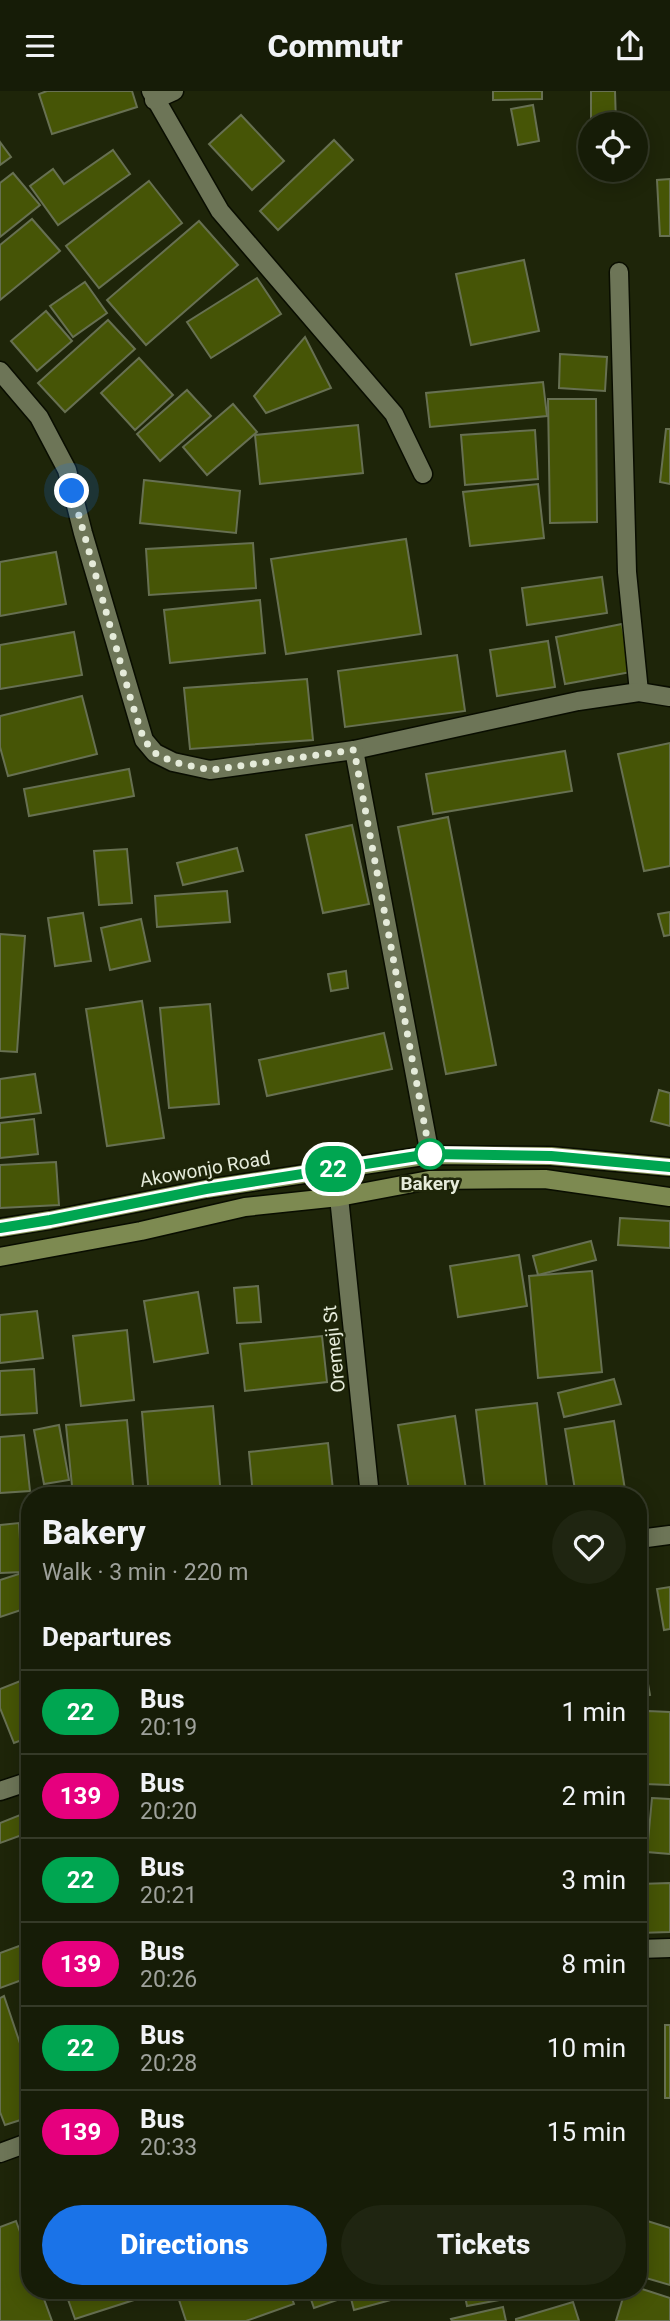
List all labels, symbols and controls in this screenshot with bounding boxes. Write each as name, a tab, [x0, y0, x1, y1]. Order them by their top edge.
icon: menu	[21, 27, 59, 65]
text: Commutr	[267, 27, 403, 65]
icon: share	[611, 27, 649, 65]
map controls	[578, 112, 648, 182]
button: locate	[578, 112, 648, 182]
your location	[54, 473, 89, 508]
marker: Bakery	[415, 1139, 445, 1169]
street label: Akowonjo Road	[138, 1146, 272, 1192]
line badge: 22	[302, 1146, 364, 1192]
text: 22	[319, 1155, 347, 1183]
place label: Bakery	[400, 1172, 460, 1195]
street label: Oremeji St	[318, 1304, 350, 1394]
button: heart	[552, 1510, 626, 1584]
text: Bakery	[42, 1513, 146, 1552]
text: Walk · 3 min · 220 m	[42, 1559, 248, 1586]
text: Departures	[42, 1622, 172, 1652]
text: Bus	[140, 1684, 185, 1714]
text: 1 min	[561, 1697, 626, 1727]
text: 22	[67, 1698, 94, 1726]
text: 20:19	[140, 1714, 197, 1741]
text: Bus	[140, 1768, 185, 1798]
text: 2 min	[561, 1781, 626, 1811]
text: 139	[60, 1782, 101, 1810]
text: 20:20	[140, 1798, 197, 1825]
text: Bus	[140, 1852, 185, 1882]
text: 3 min	[561, 1865, 626, 1895]
text: 22	[67, 1866, 94, 1894]
text: 20:21	[140, 1882, 197, 1909]
text: Bus	[140, 1936, 185, 1966]
text: 8 min	[561, 1949, 626, 1979]
text: 139	[60, 1950, 101, 1978]
text: 20:26	[140, 1966, 197, 1993]
text: Bus	[140, 2020, 185, 2050]
text: 10 min	[547, 2033, 626, 2063]
text: 22	[67, 2034, 94, 2062]
text: 20:28	[140, 2050, 197, 2077]
text: Bus	[140, 2104, 185, 2134]
text: 15 min	[547, 2117, 626, 2147]
text: 139	[60, 2118, 101, 2146]
text: 20:33	[140, 2134, 197, 2161]
button: Directions	[42, 2205, 327, 2285]
button: Tickets	[341, 2205, 626, 2285]

